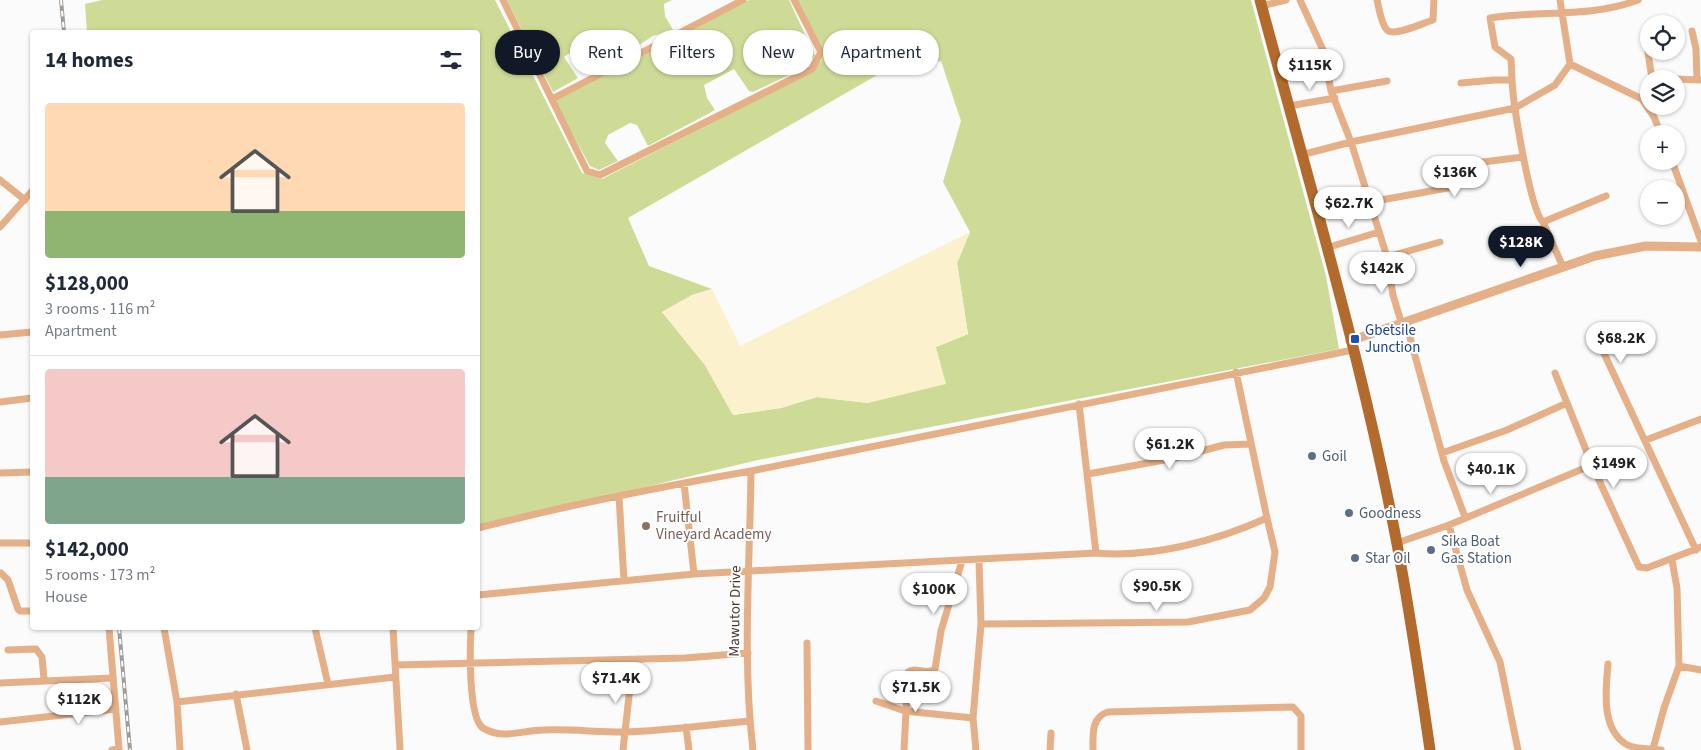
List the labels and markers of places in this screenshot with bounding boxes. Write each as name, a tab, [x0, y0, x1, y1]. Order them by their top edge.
pin: $115K	[1275, 48, 1345, 91]
pin: $136K	[1420, 156, 1490, 198]
pin: $62.7K	[1308, 186, 1390, 229]
pin: $128K	[1486, 226, 1556, 268]
pin: $142K	[1347, 252, 1417, 294]
place label: Gbetsile Junction	[1365, 320, 1420, 358]
pin: $68.2K	[1580, 322, 1662, 364]
marker: Gbetsile Junction	[1349, 333, 1361, 345]
pin: $61.2K	[1129, 428, 1211, 470]
place label: Goil	[1322, 446, 1347, 467]
pin: $149K	[1579, 446, 1649, 489]
marker: Goil	[1306, 450, 1318, 462]
pin: $40.1K	[1450, 452, 1532, 495]
place label: Goodness	[1359, 503, 1421, 524]
place label: Fruitful Vineyard Academy	[656, 507, 771, 545]
marker: Goodness	[1343, 507, 1355, 519]
marker: Fruitful Vineyard Academy	[640, 520, 652, 532]
place label: Sika Boat Gas Station	[1441, 531, 1512, 569]
marker: Sika Boat Gas Station	[1425, 544, 1437, 556]
place label: Star Oil	[1365, 548, 1411, 569]
marker: Star Oil	[1349, 552, 1361, 564]
pin: $90.5K	[1116, 570, 1198, 612]
pin: $100K	[899, 572, 969, 615]
pin: $71.4K	[575, 662, 657, 704]
pin: $71.5K	[875, 670, 957, 713]
pin: $112K	[44, 682, 114, 725]

